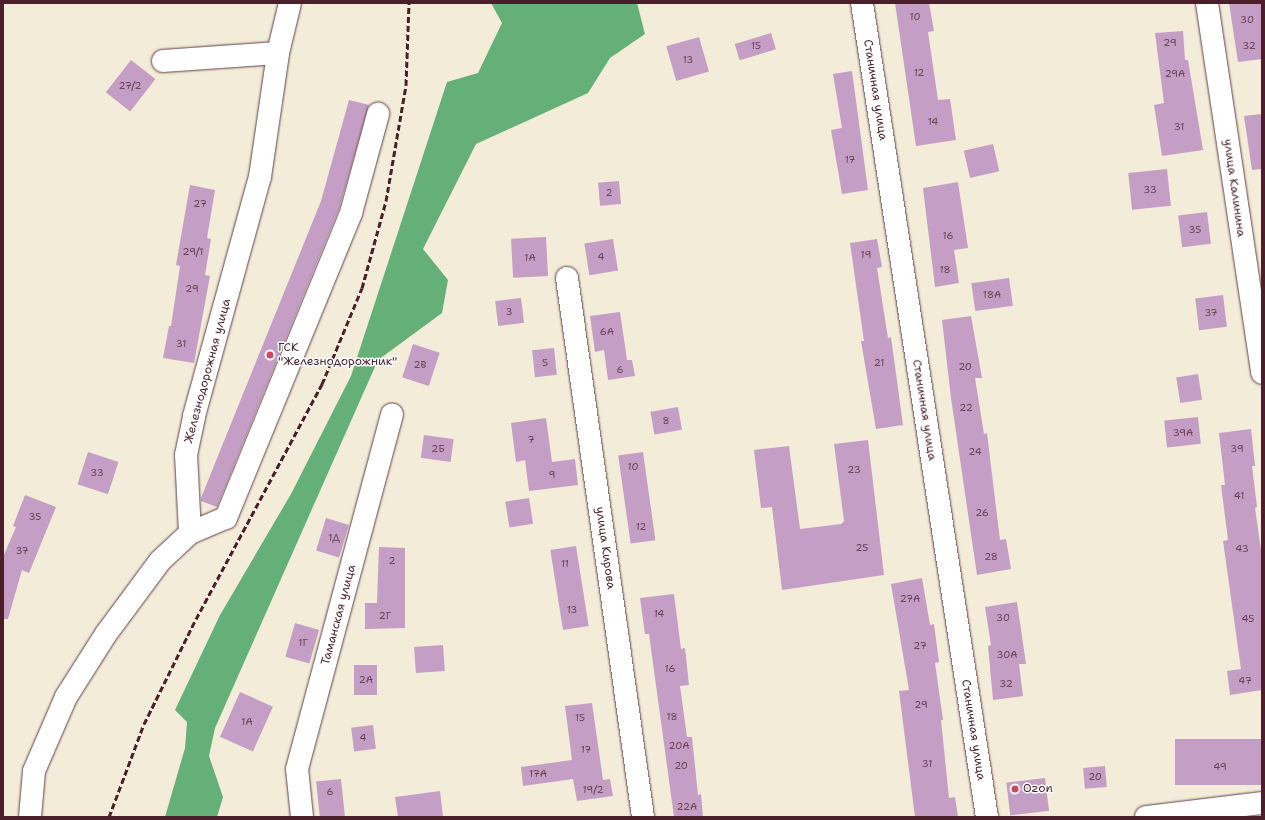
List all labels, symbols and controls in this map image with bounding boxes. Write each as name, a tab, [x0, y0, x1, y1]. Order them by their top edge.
house number: 10	[910, 11, 920, 23]
house number: 30	[1240, 14, 1254, 26]
house number: 29	[1163, 37, 1177, 49]
street label: Станичная улица	[860, 38, 890, 142]
house number: 15	[751, 40, 761, 52]
house number: 32	[1242, 40, 1256, 52]
house number: 13	[683, 54, 693, 66]
house number: 12	[914, 67, 924, 79]
house number: 29А	[1165, 68, 1185, 80]
house number: 27/2	[118, 80, 142, 92]
house number: 14	[928, 116, 938, 128]
house number: 31	[1174, 121, 1184, 133]
street label: улица Калинина	[1220, 138, 1248, 238]
house number: 17	[845, 154, 855, 166]
house number: 33	[1143, 184, 1157, 196]
house number: 2	[606, 187, 612, 199]
house number: 27	[193, 198, 207, 210]
house number: 35	[1189, 224, 1201, 236]
house number: 16	[943, 230, 953, 242]
house number: 29/1	[182, 246, 204, 258]
house number: 19	[861, 249, 871, 261]
house number: 4	[598, 251, 604, 263]
house number: 1А	[524, 252, 536, 264]
house number: 18	[939, 264, 951, 276]
house number: 29	[185, 283, 199, 295]
house number: 18А	[983, 289, 1001, 301]
street label: Железнодорожная улица	[182, 297, 234, 445]
house number: 3	[506, 306, 512, 318]
house number: 37	[1204, 307, 1218, 319]
house number: 6А	[600, 326, 614, 338]
house number: 31	[176, 338, 186, 350]
place label: ГСК "Железнодорожник"	[278, 341, 397, 369]
marker: ГСК "Железнодорожник"	[265, 350, 275, 360]
house number: 5	[542, 357, 548, 369]
house number: 21	[874, 357, 884, 369]
street label: Станичная улица	[909, 358, 939, 462]
house number: 2В	[414, 359, 426, 371]
house number: 20	[958, 361, 972, 373]
house number: 6	[617, 364, 623, 376]
house number: 22	[959, 402, 973, 414]
house number: 8	[663, 415, 669, 427]
house number: 39А	[1173, 427, 1193, 439]
house number: 7	[528, 434, 534, 446]
house number: 2Б	[431, 443, 445, 455]
house number: 39	[1230, 443, 1244, 455]
house number: 24	[968, 446, 982, 458]
house number: 10	[628, 461, 638, 473]
house number: 23	[847, 464, 861, 476]
house number: 33	[90, 467, 104, 479]
house number: 9	[549, 469, 555, 481]
house number: 41	[1234, 490, 1244, 502]
street label: улица Кирова	[592, 506, 618, 590]
house number: 26	[975, 507, 989, 519]
house number: 35	[29, 511, 41, 523]
house number: 12	[636, 521, 646, 533]
house number: 1Д	[328, 532, 340, 544]
house number: 25	[856, 542, 868, 554]
house number: 43	[1235, 543, 1249, 555]
house number: 37	[15, 545, 29, 557]
house number: 28	[984, 551, 998, 563]
house number: 2	[389, 555, 395, 567]
house number: 11	[561, 558, 569, 570]
street label: Таманская улица	[319, 563, 359, 667]
house number: 27А	[900, 593, 920, 605]
house number: 13	[567, 604, 577, 616]
house number: 14	[654, 608, 664, 620]
house number: 2Г	[379, 610, 391, 622]
house number: 30	[996, 612, 1010, 624]
house number: 45	[1242, 613, 1254, 625]
house number: 1Г	[298, 637, 308, 649]
house number: 27	[913, 640, 927, 652]
house number: 30А	[996, 649, 1018, 661]
house number: 16	[665, 663, 675, 675]
house number: 2А	[359, 674, 373, 686]
house number: 47	[1238, 675, 1252, 687]
street label: Станичная улица	[958, 678, 988, 782]
house number: 32	[999, 678, 1013, 690]
house number: 29	[914, 699, 928, 711]
house number: 18	[666, 711, 678, 723]
house number: 15	[575, 712, 585, 724]
house number: 1А	[241, 716, 253, 728]
house number: 4	[360, 732, 366, 744]
house number: 20А	[669, 740, 689, 752]
house number: 17	[581, 744, 591, 756]
house number: 31	[922, 758, 932, 770]
house number: 20	[674, 760, 688, 772]
house number: 49	[1213, 761, 1227, 773]
house number: 17А	[529, 768, 547, 780]
house number: 20	[1088, 771, 1102, 783]
place label: Ozon	[1023, 782, 1053, 796]
house number: 19/2	[582, 784, 604, 796]
marker: Ozon	[1010, 784, 1020, 794]
house number: 6	[327, 786, 333, 798]
house number: 22А	[677, 801, 697, 813]

